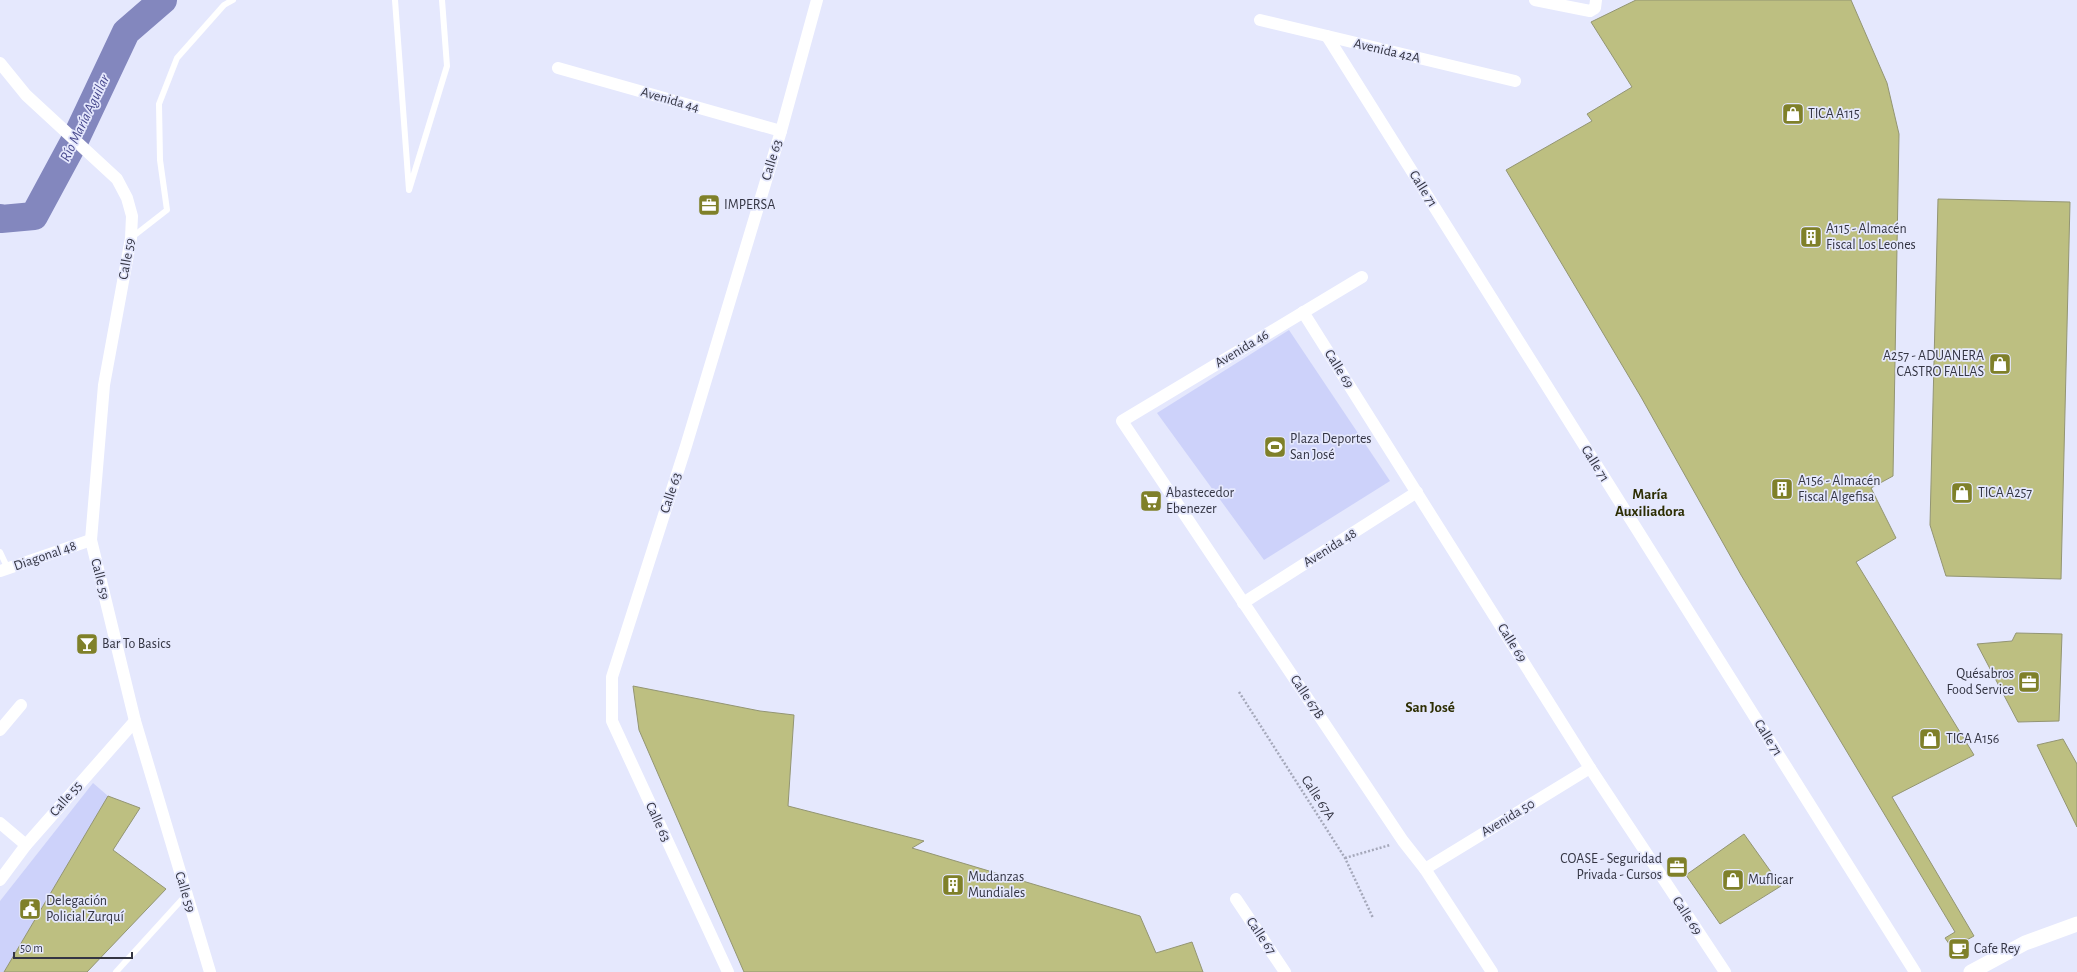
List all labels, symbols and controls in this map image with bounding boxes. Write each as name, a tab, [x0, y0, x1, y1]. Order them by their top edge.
street label: Avenida 42A	[1352, 37, 1422, 65]
water label: Río María Aguilar	[58, 71, 113, 164]
street label: Avenida 44	[639, 85, 701, 115]
shop icon: TICA A115	[1780, 101, 1806, 127]
place label: TICA A115	[1808, 107, 1860, 121]
street label: Calle 63	[759, 138, 785, 182]
street label: Calle 71	[1406, 168, 1440, 210]
office icon: IMPERSA	[696, 192, 722, 218]
place label: IMPERSA	[724, 198, 775, 212]
place label: A115 - Almacén Fiscal Los Leones	[1826, 222, 1916, 252]
building icon: A115 - Almacén Fiscal Los Leones	[1798, 224, 1824, 250]
street label: Calle 59	[116, 237, 138, 281]
street label: Avenida 46	[1213, 328, 1271, 370]
street label: Calle 69	[1322, 347, 1356, 391]
place label: A257 - ADUANERA CASTRO FALLAS	[1883, 349, 1984, 379]
shop icon: A257 - ADUANERA CASTRO FALLAS	[1987, 351, 2013, 377]
place label: Plaza Deportes San José	[1290, 432, 1372, 462]
sports icon: Plaza Deportes San José	[1262, 434, 1288, 460]
street label: Calle 71	[1578, 443, 1612, 485]
street label: Calle 63	[658, 471, 684, 515]
place label: A156 - Almacén Fiscal Algefisa	[1798, 474, 1881, 504]
building icon: A156 - Almacén Fiscal Algefisa	[1769, 476, 1795, 502]
shop icon: TICA A257	[1949, 480, 1975, 506]
place label: Abastecedor Ebenezer	[1166, 486, 1234, 516]
place label: TICA A257	[1978, 486, 2032, 500]
district label: María Auxiliadora	[1615, 487, 1685, 519]
supermarket icon: Abastecedor Ebenezer	[1138, 488, 1164, 514]
street label: Avenida 48	[1301, 526, 1359, 570]
street label: Diagonal 48	[12, 539, 78, 573]
street label: Calle 59	[88, 557, 112, 601]
street label: Calle 69	[1495, 621, 1529, 665]
bar icon: Bar To Basics	[74, 631, 100, 657]
place label: Bar To Basics	[102, 637, 171, 651]
place label: Quésabros Food Service	[1946, 667, 2014, 697]
office icon: Quésabros Food Service	[2016, 669, 2042, 695]
street label: Calle 67B	[1287, 673, 1327, 721]
district label: San José	[1405, 700, 1455, 715]
street label: Calle 71	[1751, 717, 1785, 759]
shop icon: TICA A156	[1917, 726, 1943, 752]
place label: TICA A156	[1946, 732, 1999, 746]
street label: Calle 67A	[1299, 773, 1337, 823]
street label: Calle 55	[47, 779, 85, 819]
street label: Avenida 50	[1479, 797, 1537, 839]
street label: Calle 63	[643, 800, 673, 844]
place label: COASE - Seguridad Privada - Cursos	[1560, 852, 1662, 882]
office icon: COASE - Seguridad Privada - Cursos	[1664, 854, 1690, 880]
shop icon: Muflicar	[1720, 867, 1746, 893]
street label: Calle 59	[172, 870, 198, 914]
place label: Mudanzas Mundiales	[968, 870, 1025, 900]
building icon: Mudanzas Mundiales	[940, 872, 966, 898]
place label: Muflicar	[1748, 873, 1794, 887]
place label: Delegación Policial Zurquí	[46, 894, 124, 924]
street label: Calle 69	[1670, 894, 1704, 938]
public building icon: Delegación Policial Zurquí	[17, 896, 43, 922]
street label: Calle 67	[1243, 915, 1279, 957]
scale bar	[14, 934, 132, 960]
cafe icon: Cafe Rey	[1946, 936, 1972, 962]
text: 50 m	[20, 942, 43, 954]
place label: Cafe Rey	[1974, 942, 2020, 956]

